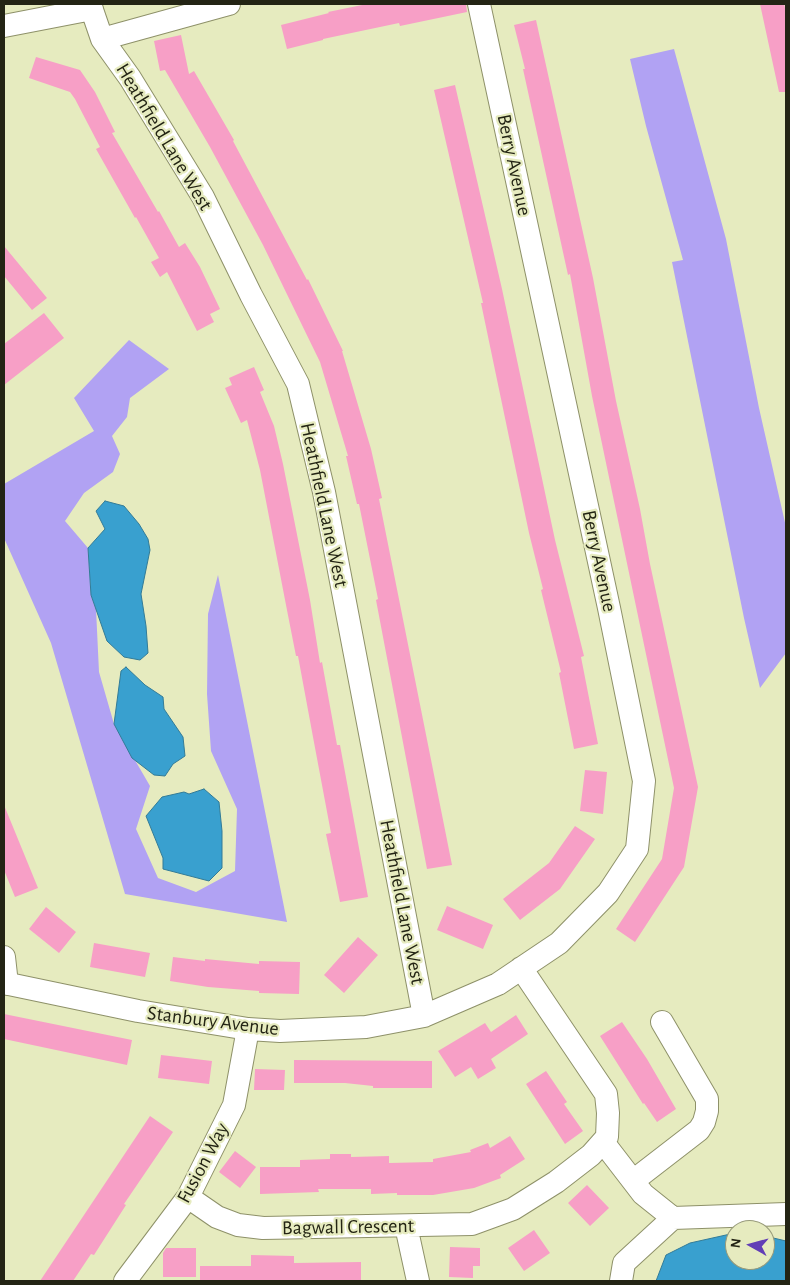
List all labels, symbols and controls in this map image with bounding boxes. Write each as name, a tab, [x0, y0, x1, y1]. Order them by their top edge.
street label: Heathfield Lane West	[111, 59, 217, 215]
street label: Berry Avenue	[492, 112, 536, 218]
street label: Heathfield Lane West	[295, 421, 353, 589]
street label: Berry Avenue	[577, 508, 621, 614]
street label: Heathfield Lane West	[374, 818, 430, 986]
street label: Stanbury Avenue	[146, 1001, 280, 1041]
street label: Fusion Way	[172, 1119, 234, 1207]
street label: Bagwall Crescent	[282, 1214, 414, 1240]
north arrow	[725, 1220, 775, 1270]
text: N	[729, 1238, 744, 1249]

